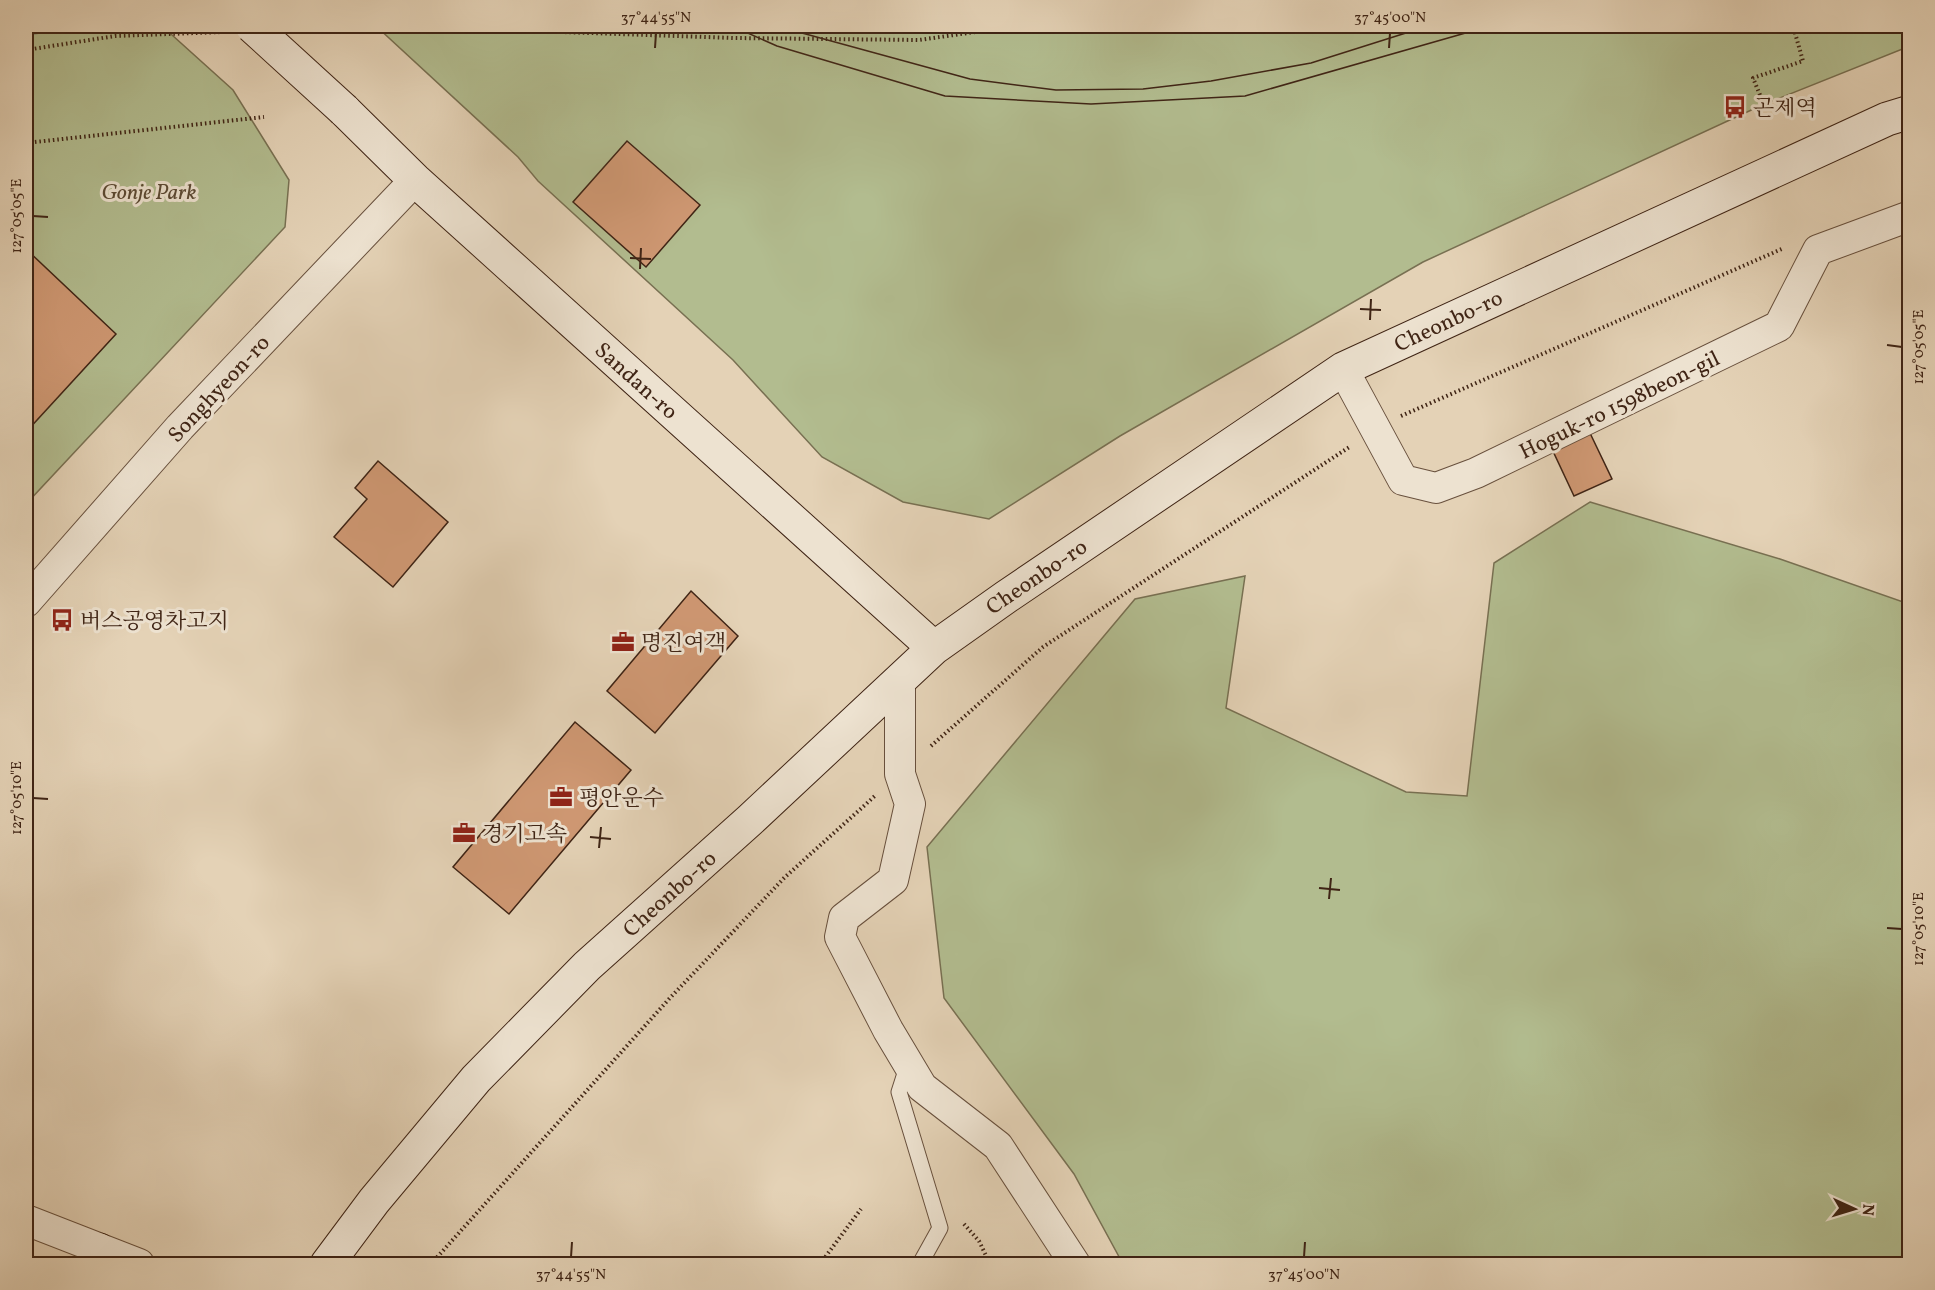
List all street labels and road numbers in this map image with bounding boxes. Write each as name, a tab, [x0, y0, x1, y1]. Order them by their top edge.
street label: Cheonbo-ro	[1390, 284, 1508, 361]
street label: Songhyeon-ro	[162, 329, 278, 451]
street label: Sandan-ro	[587, 336, 684, 428]
street label: Hoguk-ro 1598beon-gil	[1515, 344, 1726, 468]
street label: Cheonbo-ro	[980, 533, 1094, 624]
street label: Cheonbo-ro	[617, 844, 724, 945]

